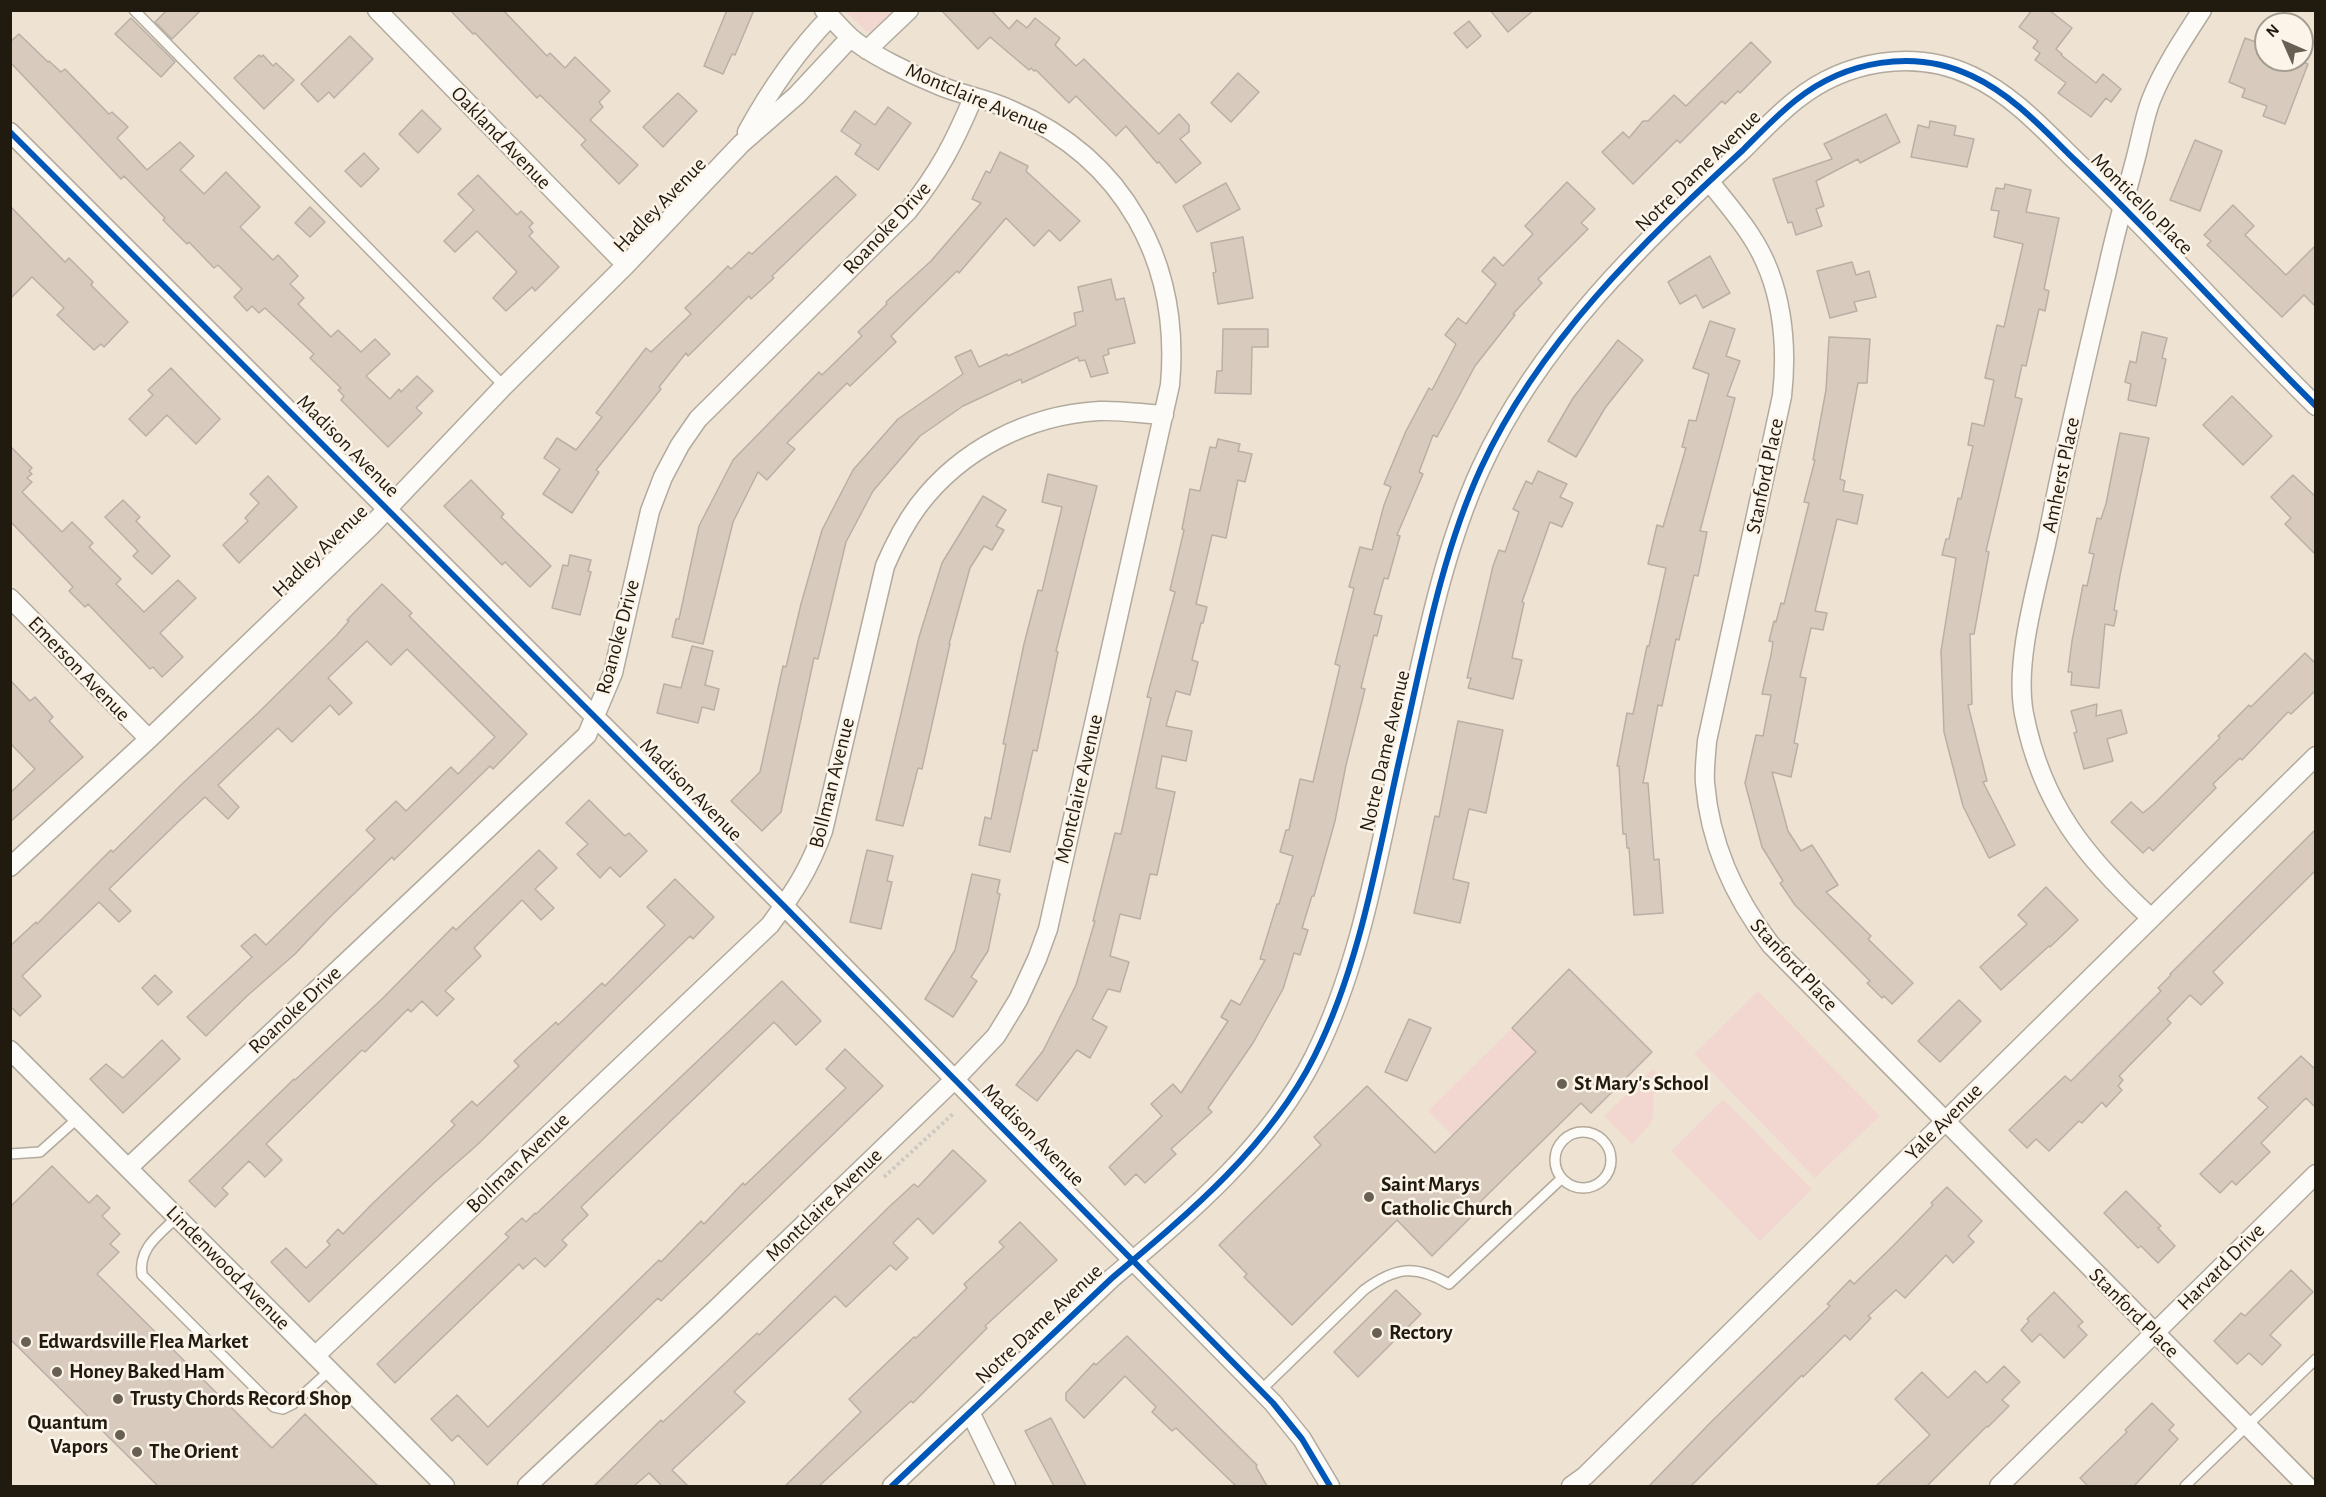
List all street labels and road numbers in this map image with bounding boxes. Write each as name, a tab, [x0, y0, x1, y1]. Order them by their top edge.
street label: Montclaire Avenue	[902, 58, 1052, 140]
street label: Oakland Avenue	[446, 81, 556, 195]
street label: Notre Dame Avenue	[1630, 105, 1766, 237]
street label: Monticello Place	[2086, 148, 2198, 260]
street label: Hadley Avenue	[608, 152, 712, 258]
street label: Roanoke Drive	[838, 176, 936, 280]
street label: Madison Avenue	[291, 389, 405, 503]
street label: Amherst Place	[2036, 415, 2086, 535]
street label: Stanford Place	[1740, 416, 1790, 536]
street label: Hadley Avenue	[267, 499, 373, 603]
street label: Roanoke Drive	[591, 577, 645, 697]
street label: Emerson Avenue	[23, 611, 135, 727]
street label: Notre Dame Avenue	[1354, 668, 1416, 834]
street label: Montclaire Avenue	[1050, 712, 1108, 866]
street label: Bollman Avenue	[804, 715, 860, 851]
street label: Madison Avenue	[634, 733, 748, 847]
street label: Stanford Place	[1745, 913, 1843, 1017]
street label: Roanoke Drive	[243, 961, 347, 1059]
street label: Madison Avenue	[976, 1078, 1090, 1192]
street label: Yale Avenue	[1900, 1078, 1988, 1166]
street label: Bollman Avenue	[461, 1108, 575, 1218]
street label: Montclaire Avenue	[760, 1143, 888, 1267]
street label: Lindenwood Avenue	[161, 1201, 295, 1335]
street label: Harvard Drive	[2172, 1218, 2270, 1316]
street label: Notre Dame Avenue	[970, 1258, 1108, 1390]
street label: Stanford Place	[2084, 1263, 2184, 1363]

